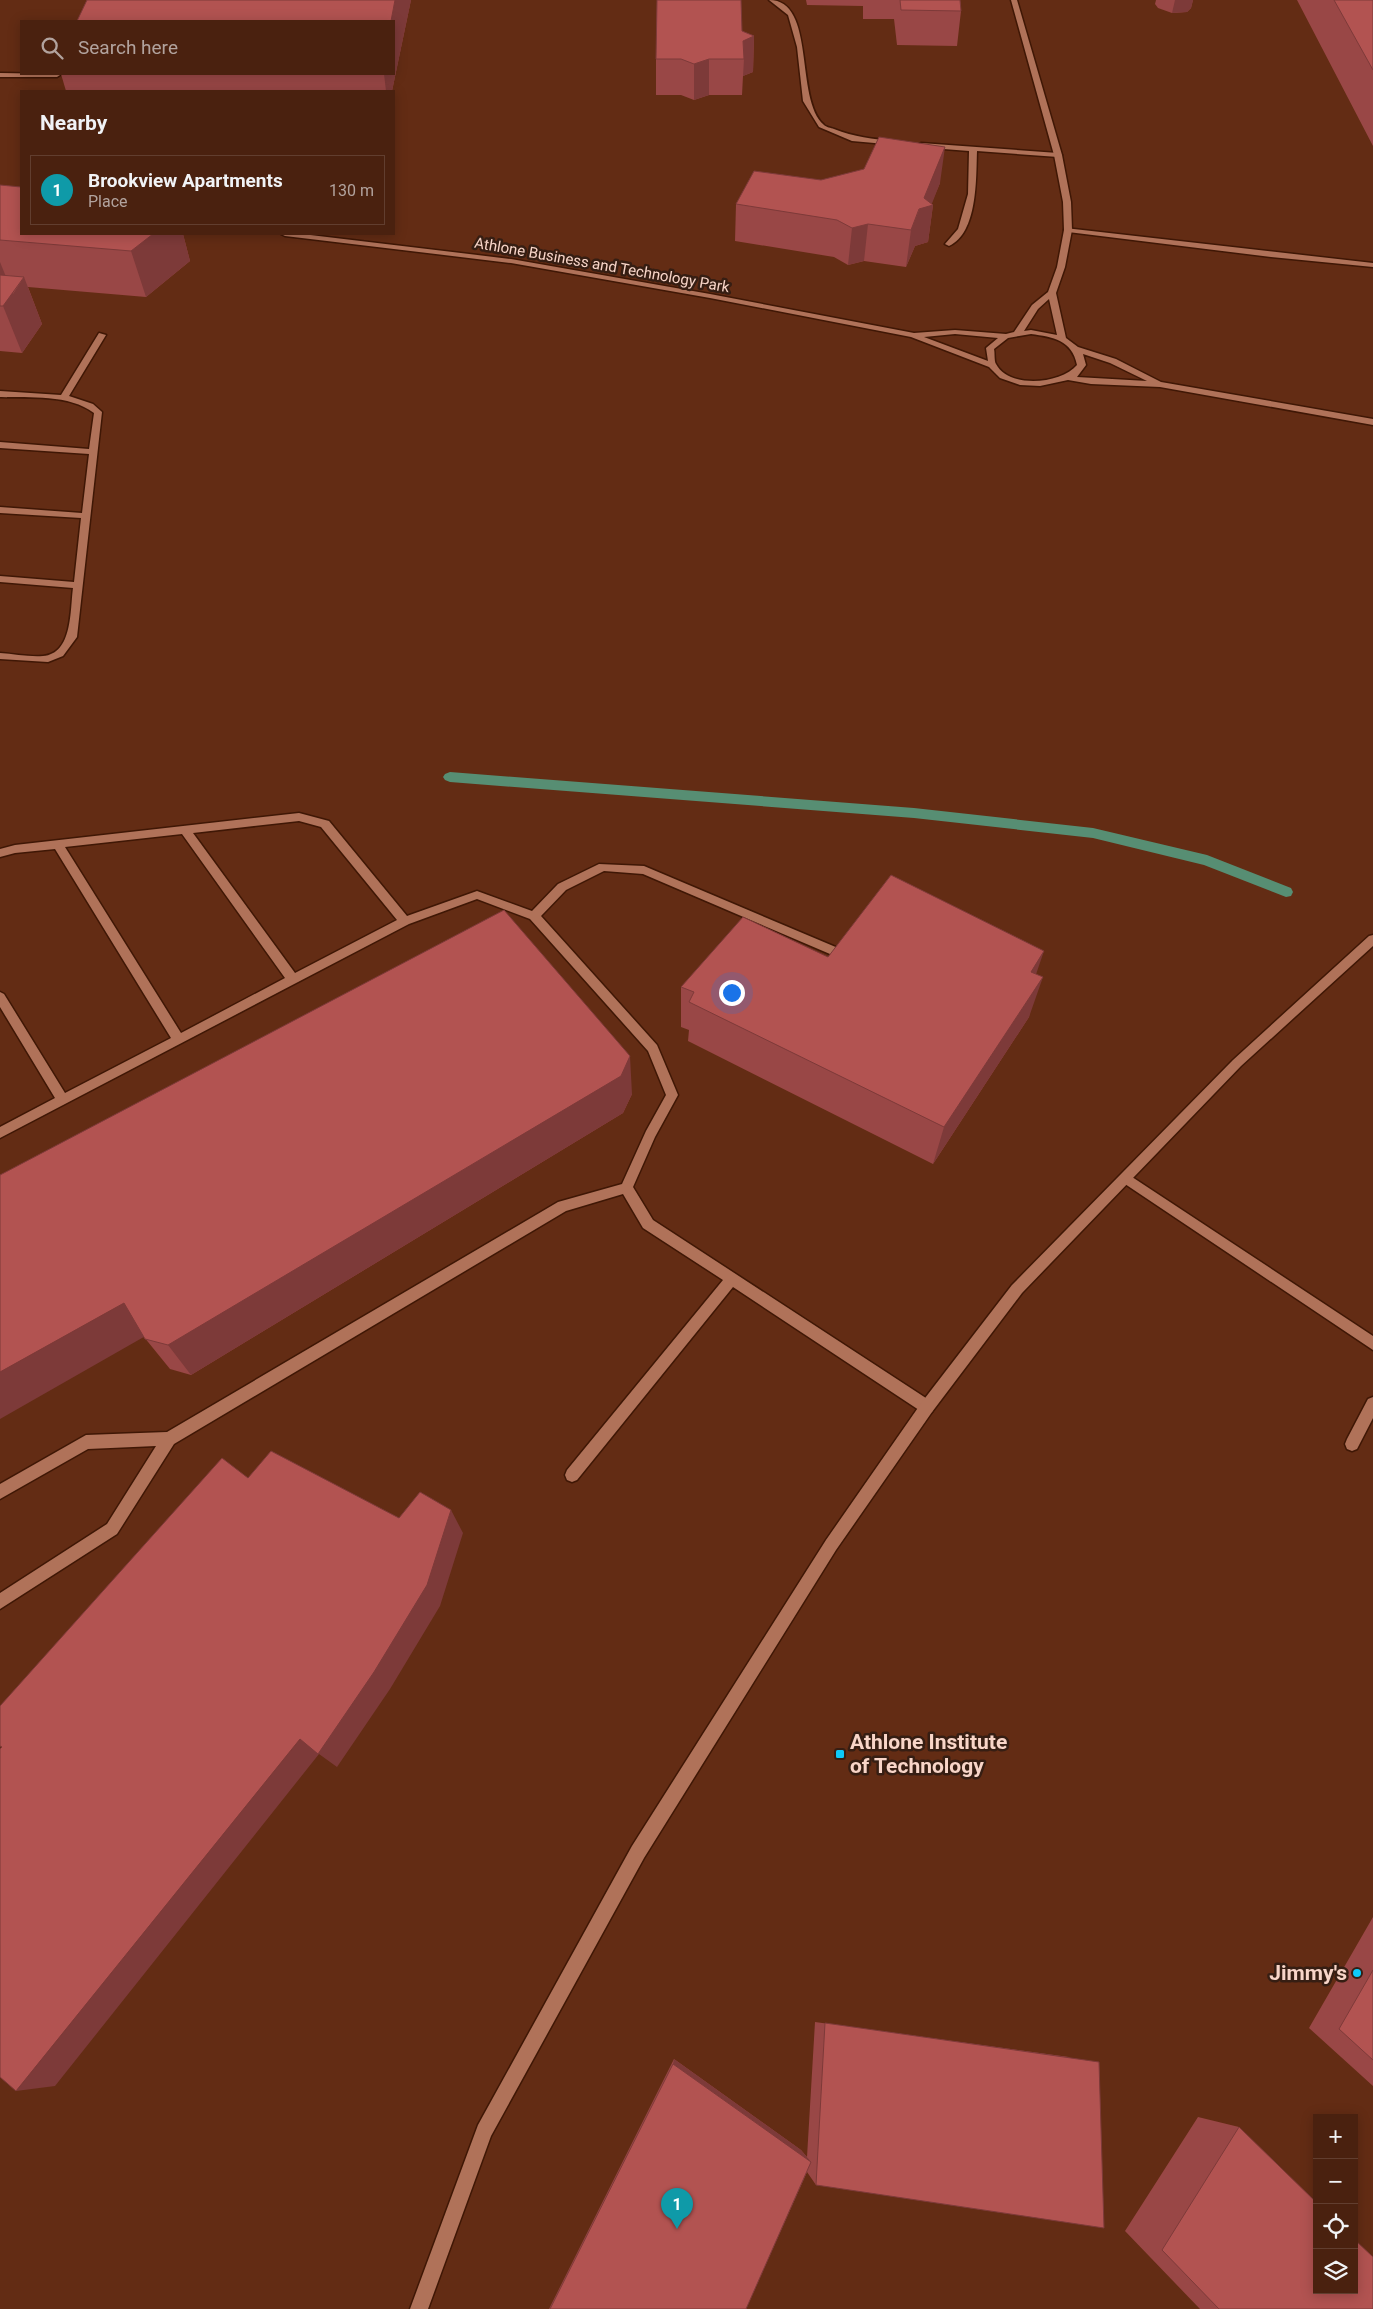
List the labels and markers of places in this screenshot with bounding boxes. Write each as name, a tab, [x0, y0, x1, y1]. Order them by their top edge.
place label: Athlone Institute of Technology	[850, 1730, 1007, 1778]
marker: Athlone Institute of Technology	[834, 1748, 846, 1760]
place label: Jimmy's	[1269, 1961, 1347, 1985]
marker: Jimmy's	[1351, 1967, 1363, 1979]
pin: 1	[661, 2188, 693, 2229]

